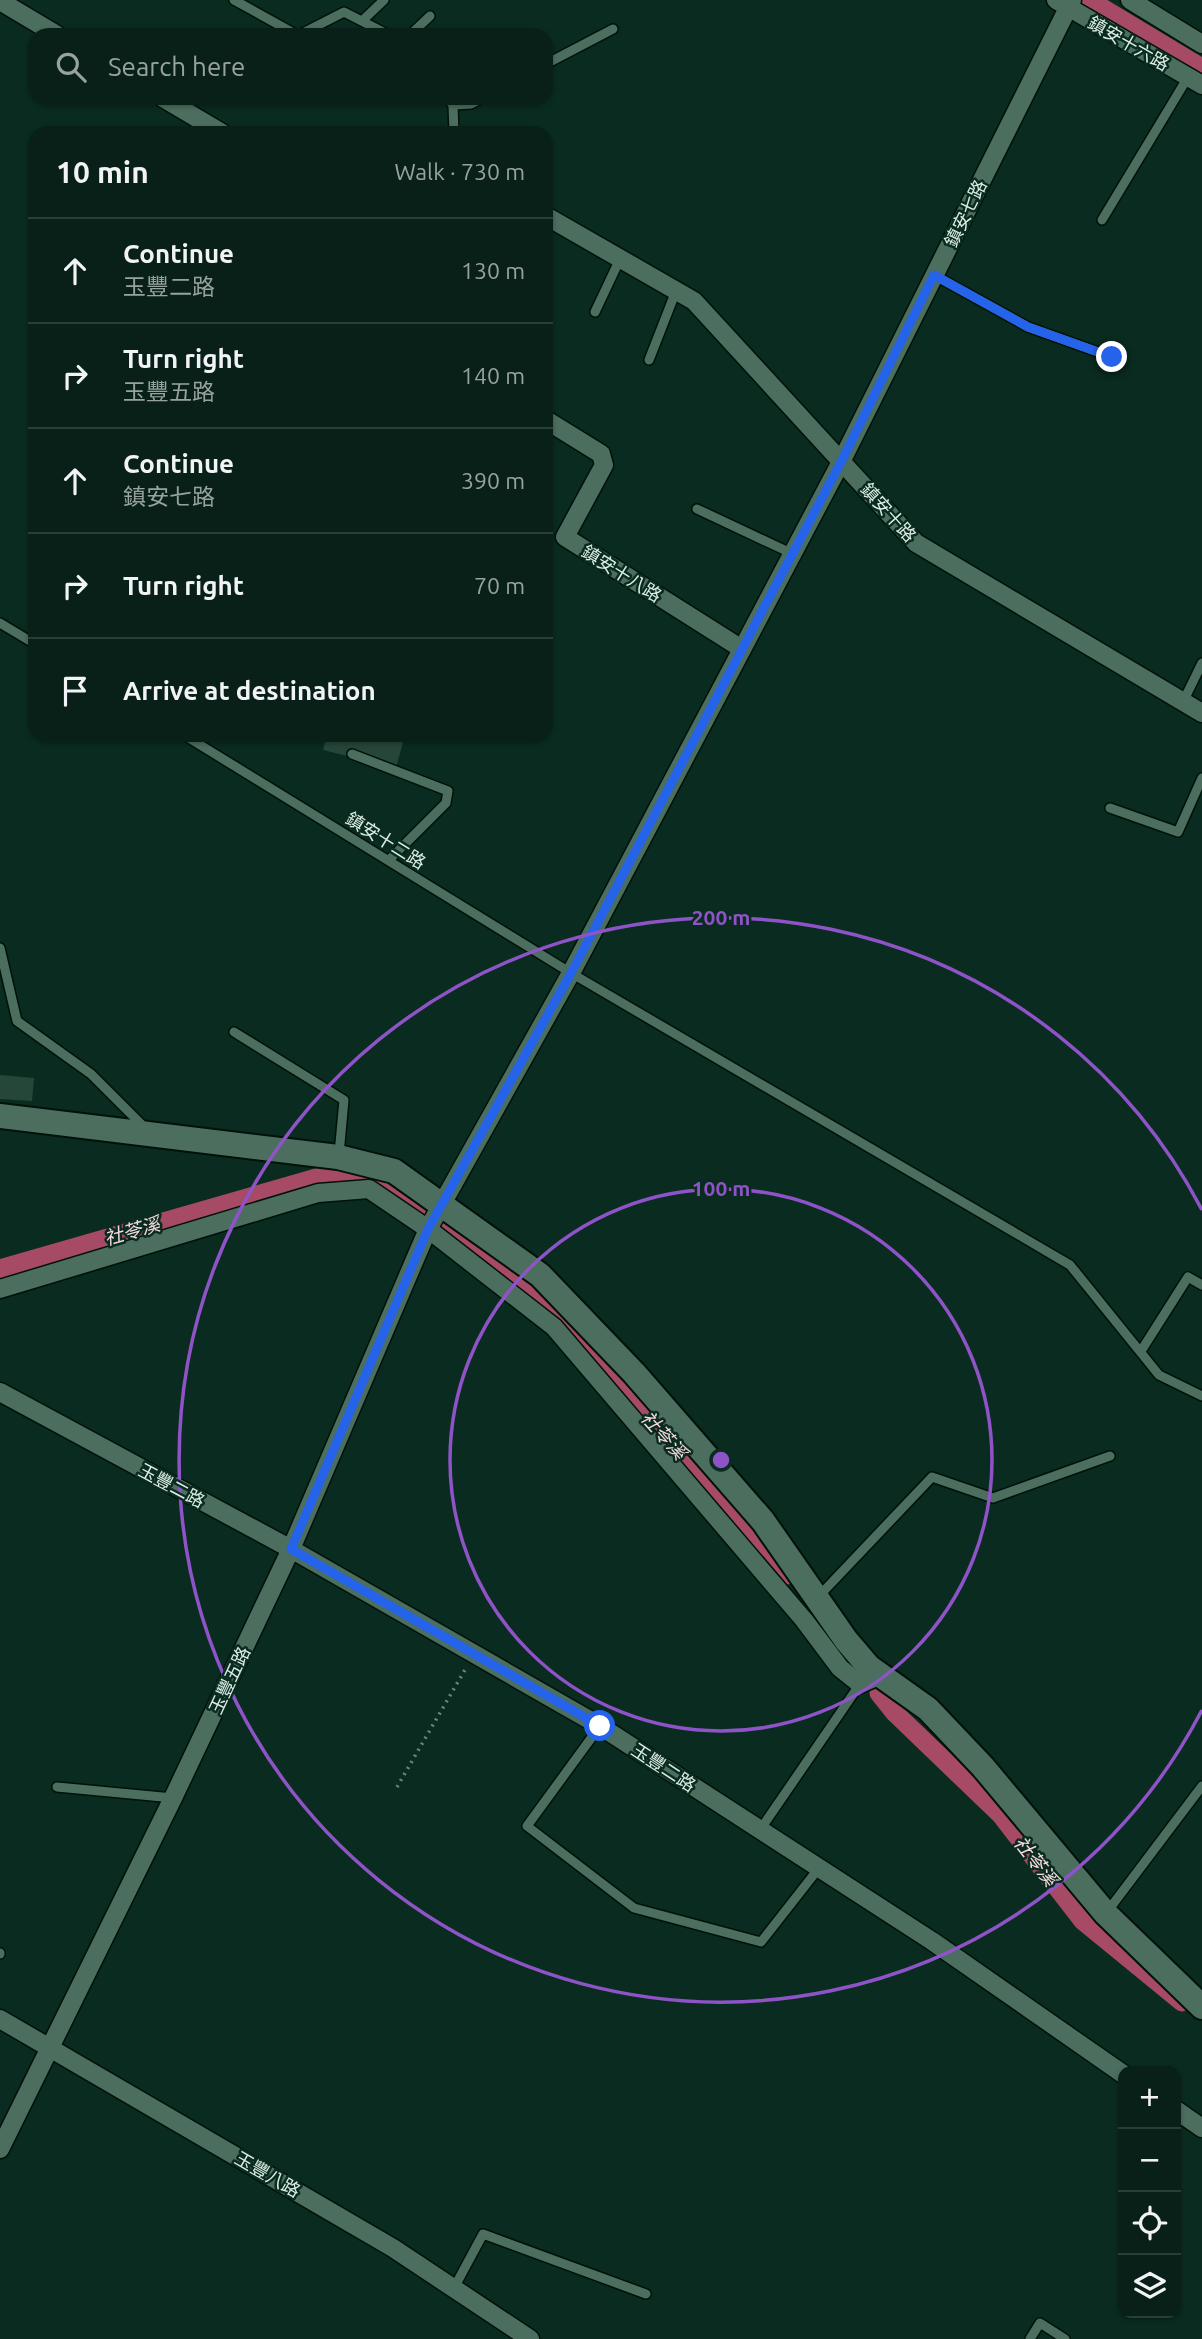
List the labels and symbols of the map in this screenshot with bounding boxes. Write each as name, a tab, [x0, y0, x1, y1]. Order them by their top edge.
street label: 鎮安十六路	[1085, 12, 1173, 74]
street label: 鎮安七路	[940, 176, 990, 250]
route end	[1096, 341, 1127, 372]
street label: 鎮安十路	[857, 479, 921, 545]
street label: 鎮安十八路	[579, 541, 665, 605]
street label: 鎮安十二路	[343, 808, 429, 872]
text: 200 m	[692, 905, 750, 929]
text: 100 m	[692, 1176, 750, 1200]
water label: 社苓溪	[102, 1212, 165, 1249]
water label: 社苓溪	[637, 1406, 693, 1466]
centre of rings	[709, 1448, 733, 1472]
street label: 玉豐二路	[136, 1459, 208, 1511]
street label: 玉豐五路	[205, 1643, 253, 1717]
route start	[584, 1710, 615, 1741]
street label: 玉豐二路	[628, 1739, 700, 1795]
water label: 社苓溪	[1010, 1832, 1064, 1893]
street label: 玉豐八路	[232, 2147, 304, 2201]

